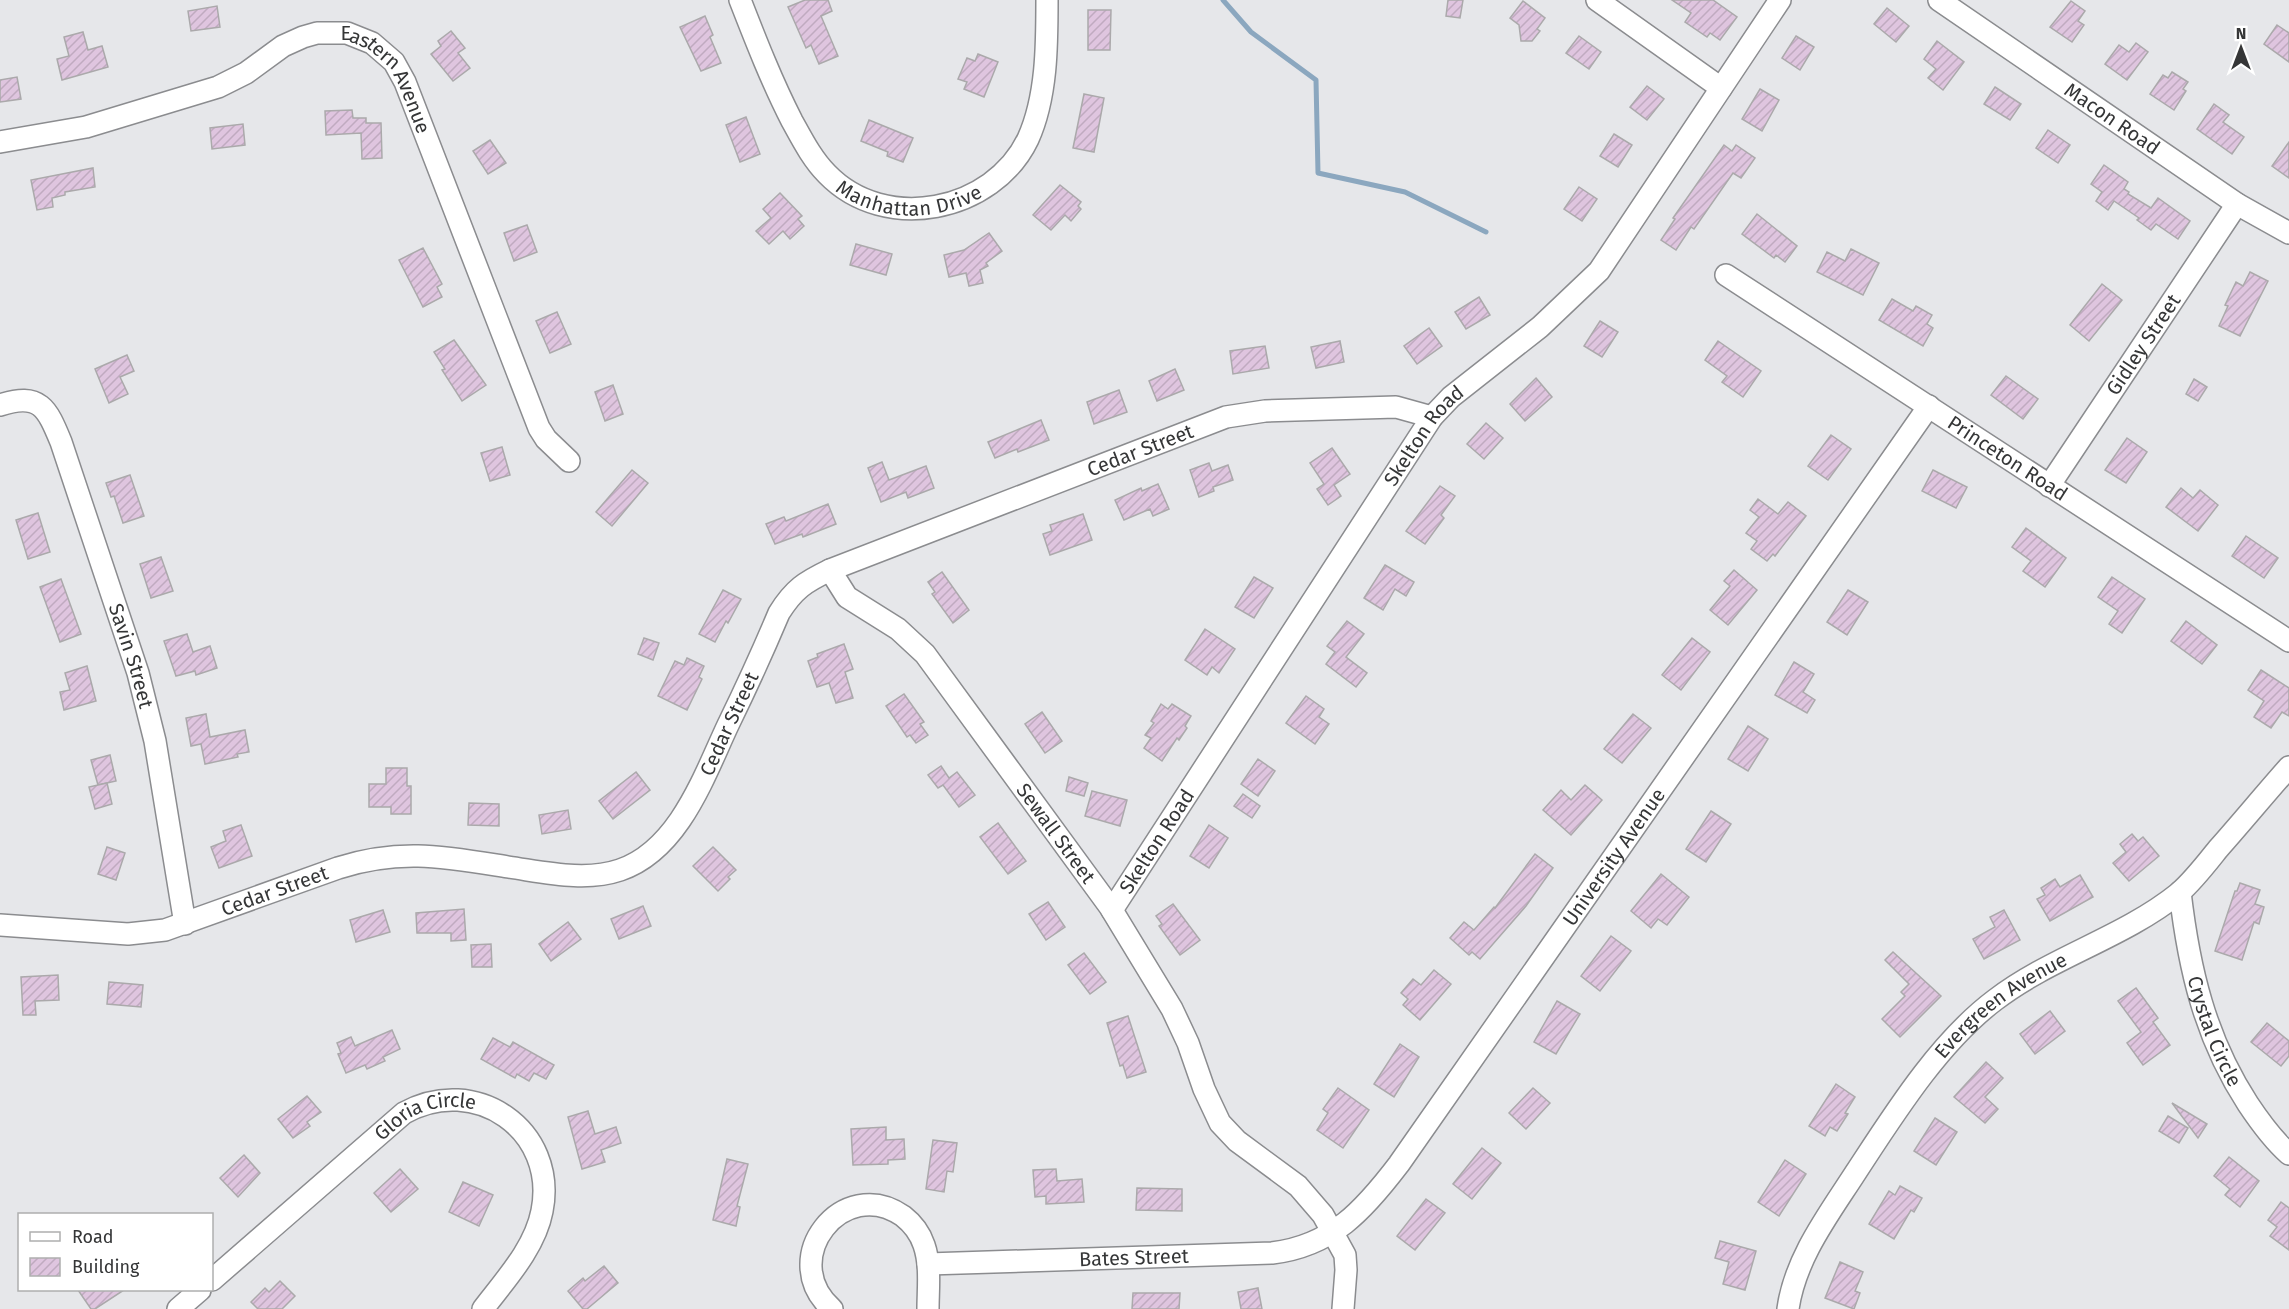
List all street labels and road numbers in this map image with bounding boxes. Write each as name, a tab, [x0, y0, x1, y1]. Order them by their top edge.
street label: Eastern Avenue	[340, 21, 436, 137]
street label: Macon Road	[2060, 78, 2165, 160]
street label: Manhattan Drive	[832, 175, 986, 221]
street label: Gidley Street	[2101, 289, 2186, 400]
street label: Skelton Road	[1379, 380, 1468, 490]
street label: Princeton Road	[1943, 410, 2072, 506]
street label: Cedar Street	[1084, 419, 1197, 482]
street label: Savin Street	[104, 600, 159, 711]
street label: Cedar Street	[695, 667, 764, 780]
street label: Sewall Street	[1012, 779, 1101, 889]
street label: University Avenue	[1557, 783, 1670, 930]
street label: Skelton Road	[1114, 785, 1199, 898]
street label: Cedar Street	[218, 860, 332, 921]
street label: Evergreen Avenue	[1929, 947, 2071, 1063]
street label: Crystal Circle	[2183, 973, 2247, 1091]
street label: Gloria Circle	[369, 1088, 478, 1145]
street label: Bates Street	[1079, 1244, 1190, 1271]

